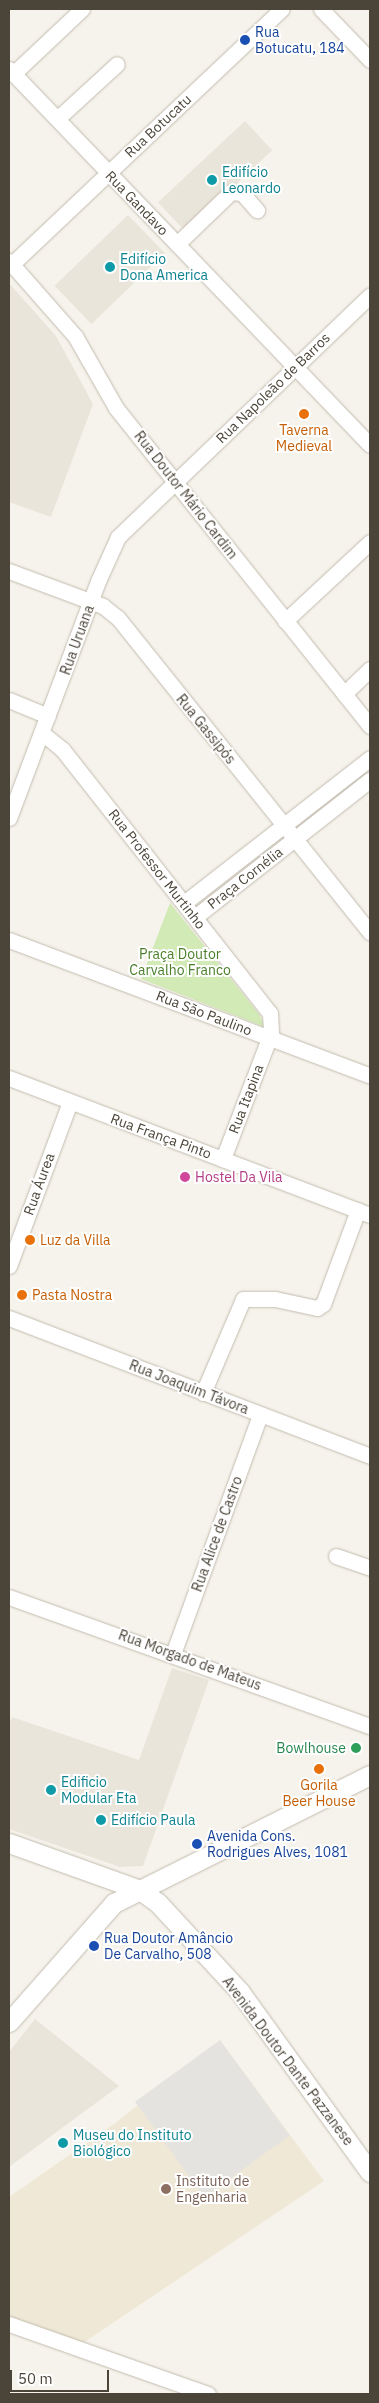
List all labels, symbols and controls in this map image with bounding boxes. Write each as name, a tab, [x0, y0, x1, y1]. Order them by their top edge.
place label: Rua Botucatu, 184	[255, 24, 345, 56]
marker: Rua Botucatu, 184	[239, 34, 251, 46]
street label: Rua Botucatu	[121, 91, 195, 161]
place label: Edifício Leonardo	[222, 164, 281, 196]
street label: Rua Gandavo	[102, 167, 172, 239]
marker: Edifício Leonardo	[206, 174, 218, 186]
place label: Edifício Dona America	[120, 251, 208, 284]
marker: Edifício Dona America	[104, 261, 116, 273]
street label: Rua Napoleão de Barros	[213, 329, 333, 447]
marker: Taverna Medieval	[298, 408, 310, 420]
place label: Taverna Medieval	[276, 422, 332, 454]
street label: Rua Doutor Mário Cardim	[131, 428, 241, 562]
street label: Rua Uruana	[57, 603, 97, 677]
street label: Rua Gassipós	[173, 691, 239, 767]
street label: Rua Professor Murtinho	[105, 806, 209, 932]
street label: Praça Cornélia	[204, 843, 286, 913]
park label: Praça Doutor Carvalho Franco	[129, 946, 231, 979]
street label: Rua São Paulino	[154, 987, 254, 1039]
street label: Rua Itapina	[225, 1062, 267, 1136]
street label: Rua França Pinto	[108, 1110, 214, 1162]
street label: Rua Áurea	[20, 1151, 58, 1217]
place label: Hostel Da Vila	[195, 1169, 283, 1185]
marker: Hostel Da Vila	[179, 1171, 191, 1183]
place label: Luz da Villa	[40, 1232, 111, 1248]
marker: Luz da Villa	[24, 1234, 36, 1246]
place label: Pasta Nostra	[32, 1287, 112, 1303]
marker: Pasta Nostra	[16, 1289, 28, 1301]
street label: Rua Joaquim Távora	[127, 1356, 251, 1418]
street label: Rua Alice de Castro	[188, 1474, 246, 1594]
street label: Rua Morgado de Mateus	[116, 1626, 264, 1694]
place label: Bowlhouse	[276, 1740, 346, 1756]
marker: Bowlhouse	[350, 1742, 362, 1754]
marker: Gorila Beer House	[313, 1763, 325, 1775]
place label: Edificio Modular Eta	[61, 1774, 137, 1806]
place label: Gorila Beer House	[282, 1777, 356, 1810]
marker: Edificio Modular Eta	[45, 1784, 57, 1796]
place label: Edifício Paula	[111, 1812, 195, 1828]
marker: Edifício Paula	[95, 1814, 107, 1826]
place label: Avenida Cons. Rodrigues Alves, 1081	[207, 1828, 348, 1860]
marker: Avenida Cons. Rodrigues Alves, 1081	[191, 1838, 203, 1850]
place label: Rua Doutor Amâncio De Carvalho, 508	[104, 1930, 233, 1962]
marker: Rua Doutor Amâncio De Carvalho, 508	[88, 1940, 100, 1952]
street label: Avenida Doutor Dante Pazzanese	[219, 1973, 357, 2149]
place label: Museu do Instituto Biológico	[73, 2127, 192, 2160]
marker: Museu do Instituto Biológico	[57, 2137, 69, 2149]
place label: Instituto de Engenharia	[176, 2173, 249, 2206]
marker: Instituto de Engenharia	[160, 2183, 172, 2195]
scale bar	[12, 2360, 111, 2392]
text: 50 m	[18, 2369, 53, 2388]

